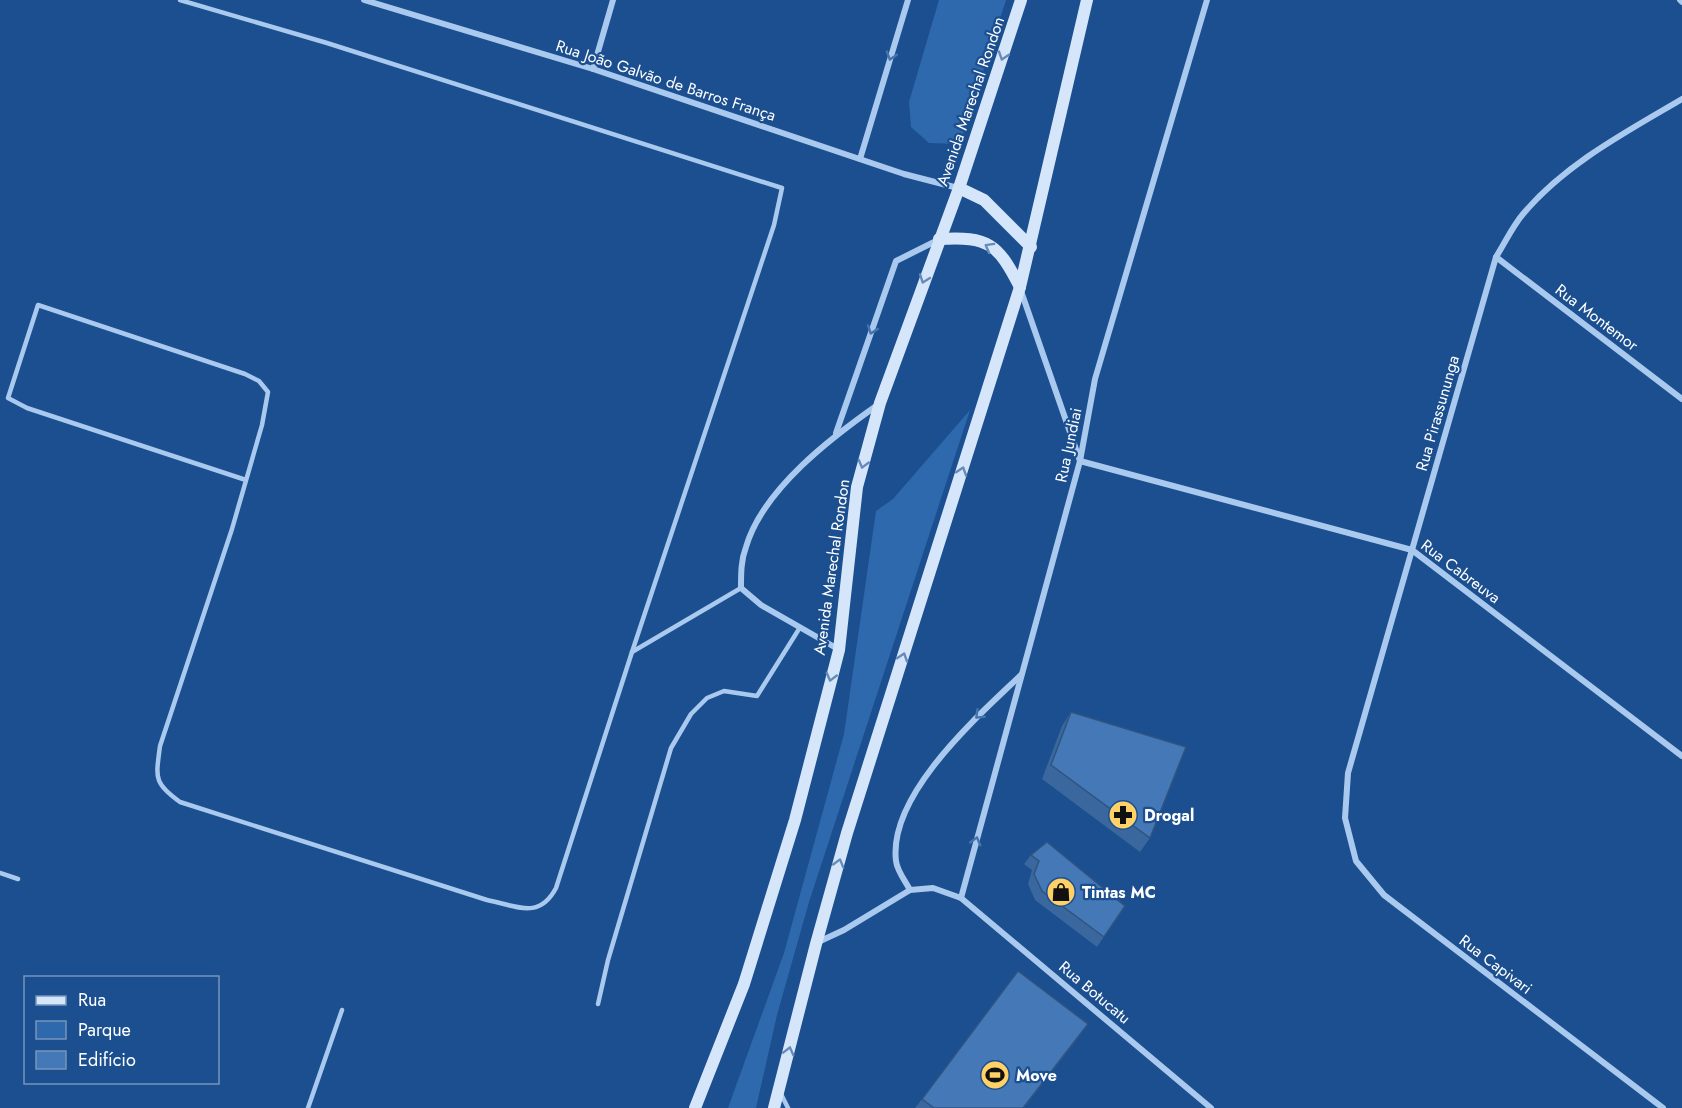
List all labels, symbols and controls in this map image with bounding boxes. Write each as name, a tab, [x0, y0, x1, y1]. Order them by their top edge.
street label: Avenida Marechal Rondon	[931, 13, 1010, 189]
street label: Rua João Galvão de Barros França	[553, 34, 779, 127]
one-way arrow	[886, 50, 898, 61]
one-way arrow	[998, 50, 1010, 60]
one-way arrow	[985, 243, 995, 254]
one-way arrow	[919, 273, 932, 284]
street label: Rua Montemor	[1550, 279, 1643, 357]
one-way arrow	[866, 325, 879, 335]
street label: Rua Pirassununga	[1410, 353, 1465, 474]
street label: Rua Jundiai	[1049, 406, 1088, 484]
one-way arrow	[858, 459, 871, 469]
one-way arrow	[955, 466, 967, 477]
street label: Avenida Marechal Rondon	[808, 477, 855, 657]
street label: Rua Cabreuva	[1416, 534, 1505, 609]
one-way arrow	[896, 652, 908, 663]
one-way arrow	[826, 672, 839, 682]
one-way arrow	[976, 707, 987, 718]
pharmacy icon: Drogal	[1107, 799, 1139, 831]
place label: Drogal	[1144, 804, 1194, 827]
one-way arrow	[969, 836, 981, 847]
one-way arrow	[832, 858, 844, 869]
shop icon: Tintas MC	[1045, 876, 1077, 908]
place label: Tintas MC	[1082, 881, 1156, 904]
street label: Rua Capivari	[1454, 929, 1537, 1000]
street label: Rua Botucatu	[1054, 955, 1136, 1029]
legend	[24, 976, 219, 1084]
text: Rua	[78, 987, 106, 1013]
text: Parque	[78, 1017, 131, 1043]
text: Edifício	[78, 1047, 136, 1073]
one-way arrow	[781, 1047, 794, 1057]
sports icon: Move	[979, 1059, 1011, 1091]
place label: Move	[1016, 1064, 1057, 1087]

